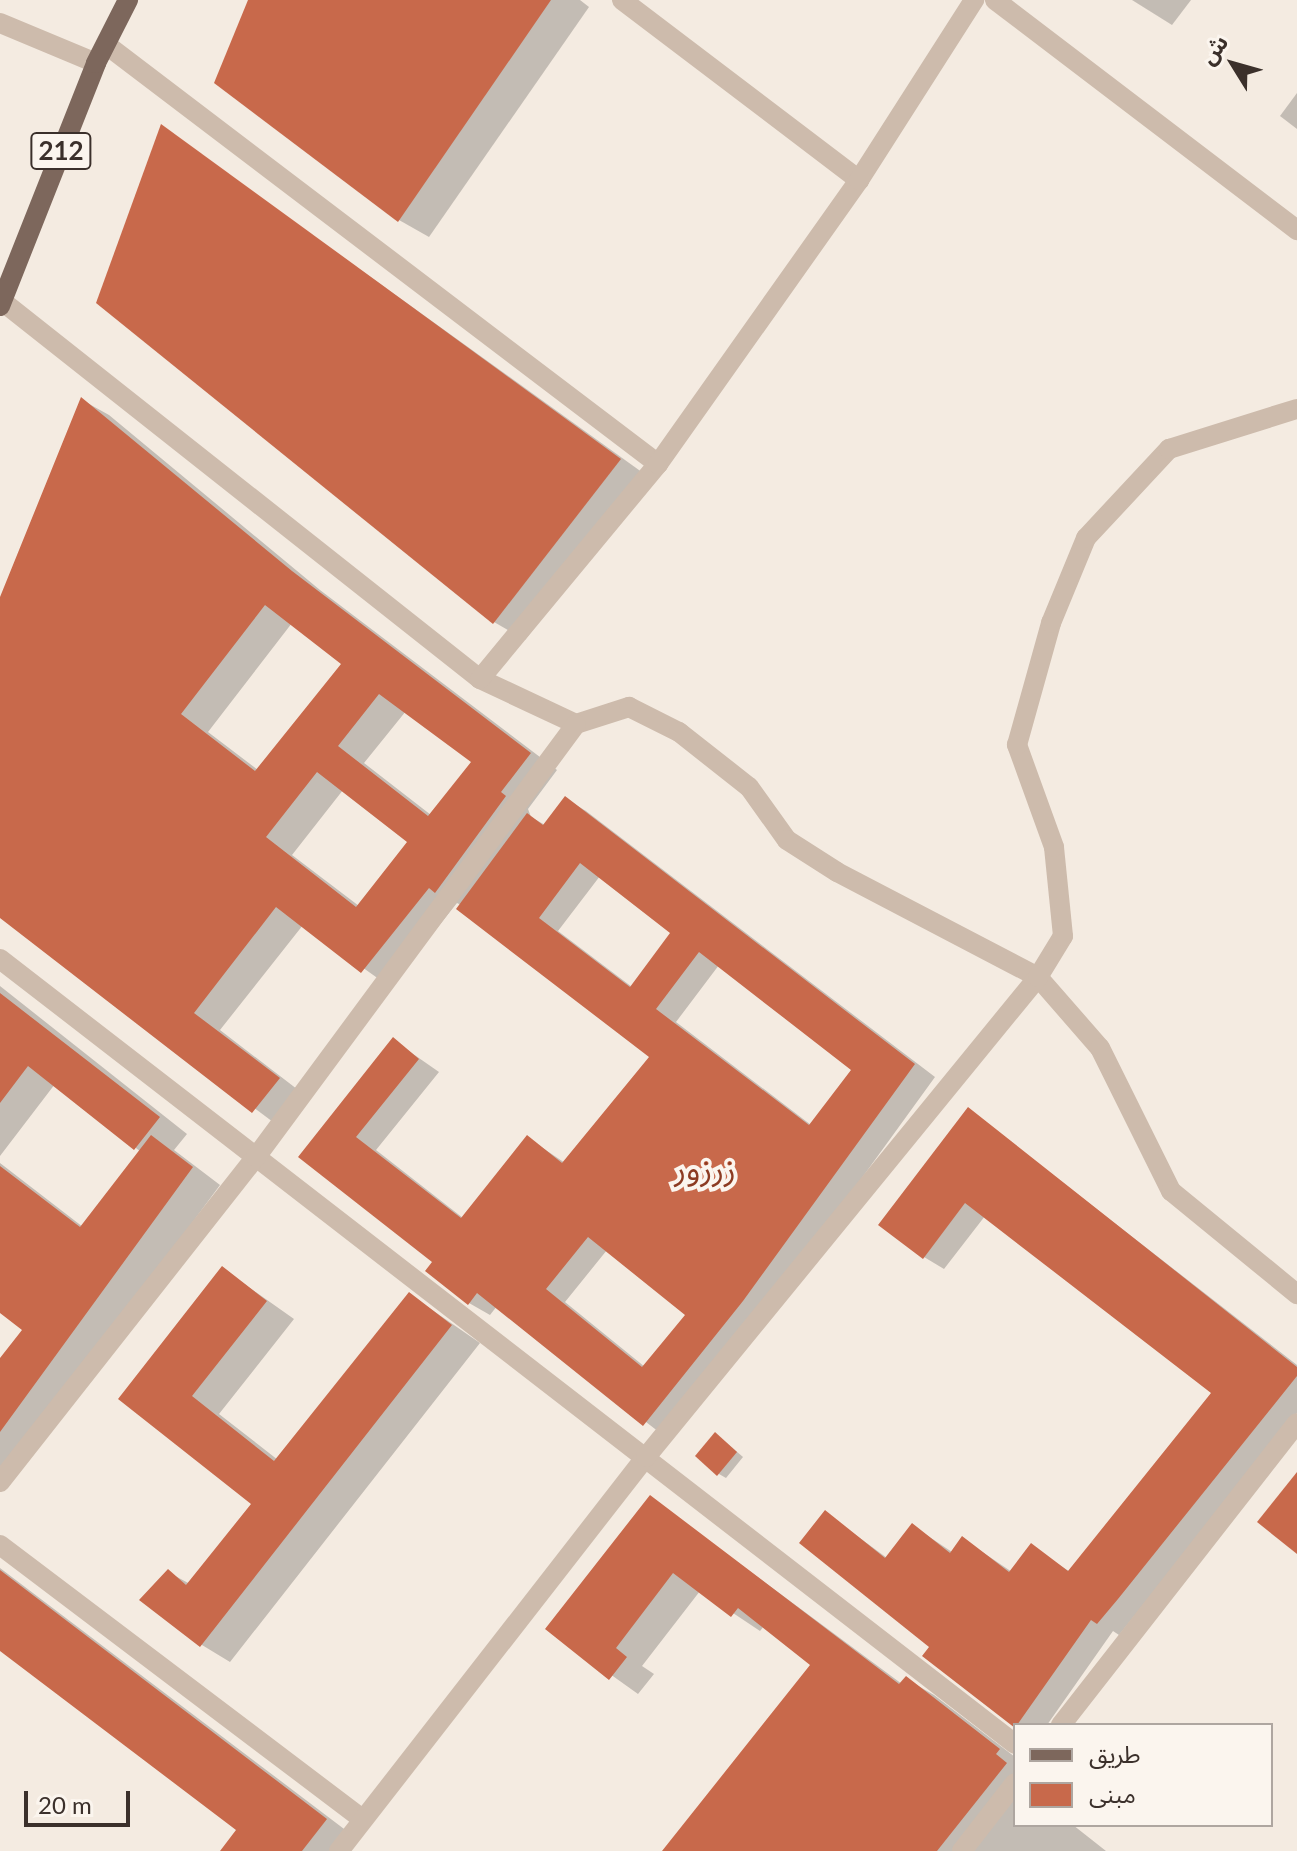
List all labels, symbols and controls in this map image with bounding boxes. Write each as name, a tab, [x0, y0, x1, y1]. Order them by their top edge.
north arrow	[1193, 24, 1273, 104]
text: ش	[1194, 29, 1233, 69]
road number: 212	[29, 129, 93, 173]
district label: زرزور	[674, 1149, 736, 1187]
legend	[1013, 1723, 1273, 1827]
text: طريق	[1089, 1739, 1141, 1768]
scale bar	[28, 1775, 134, 1825]
text: مبنى	[1089, 1779, 1136, 1808]
text: 20 m	[38, 1790, 92, 1819]

